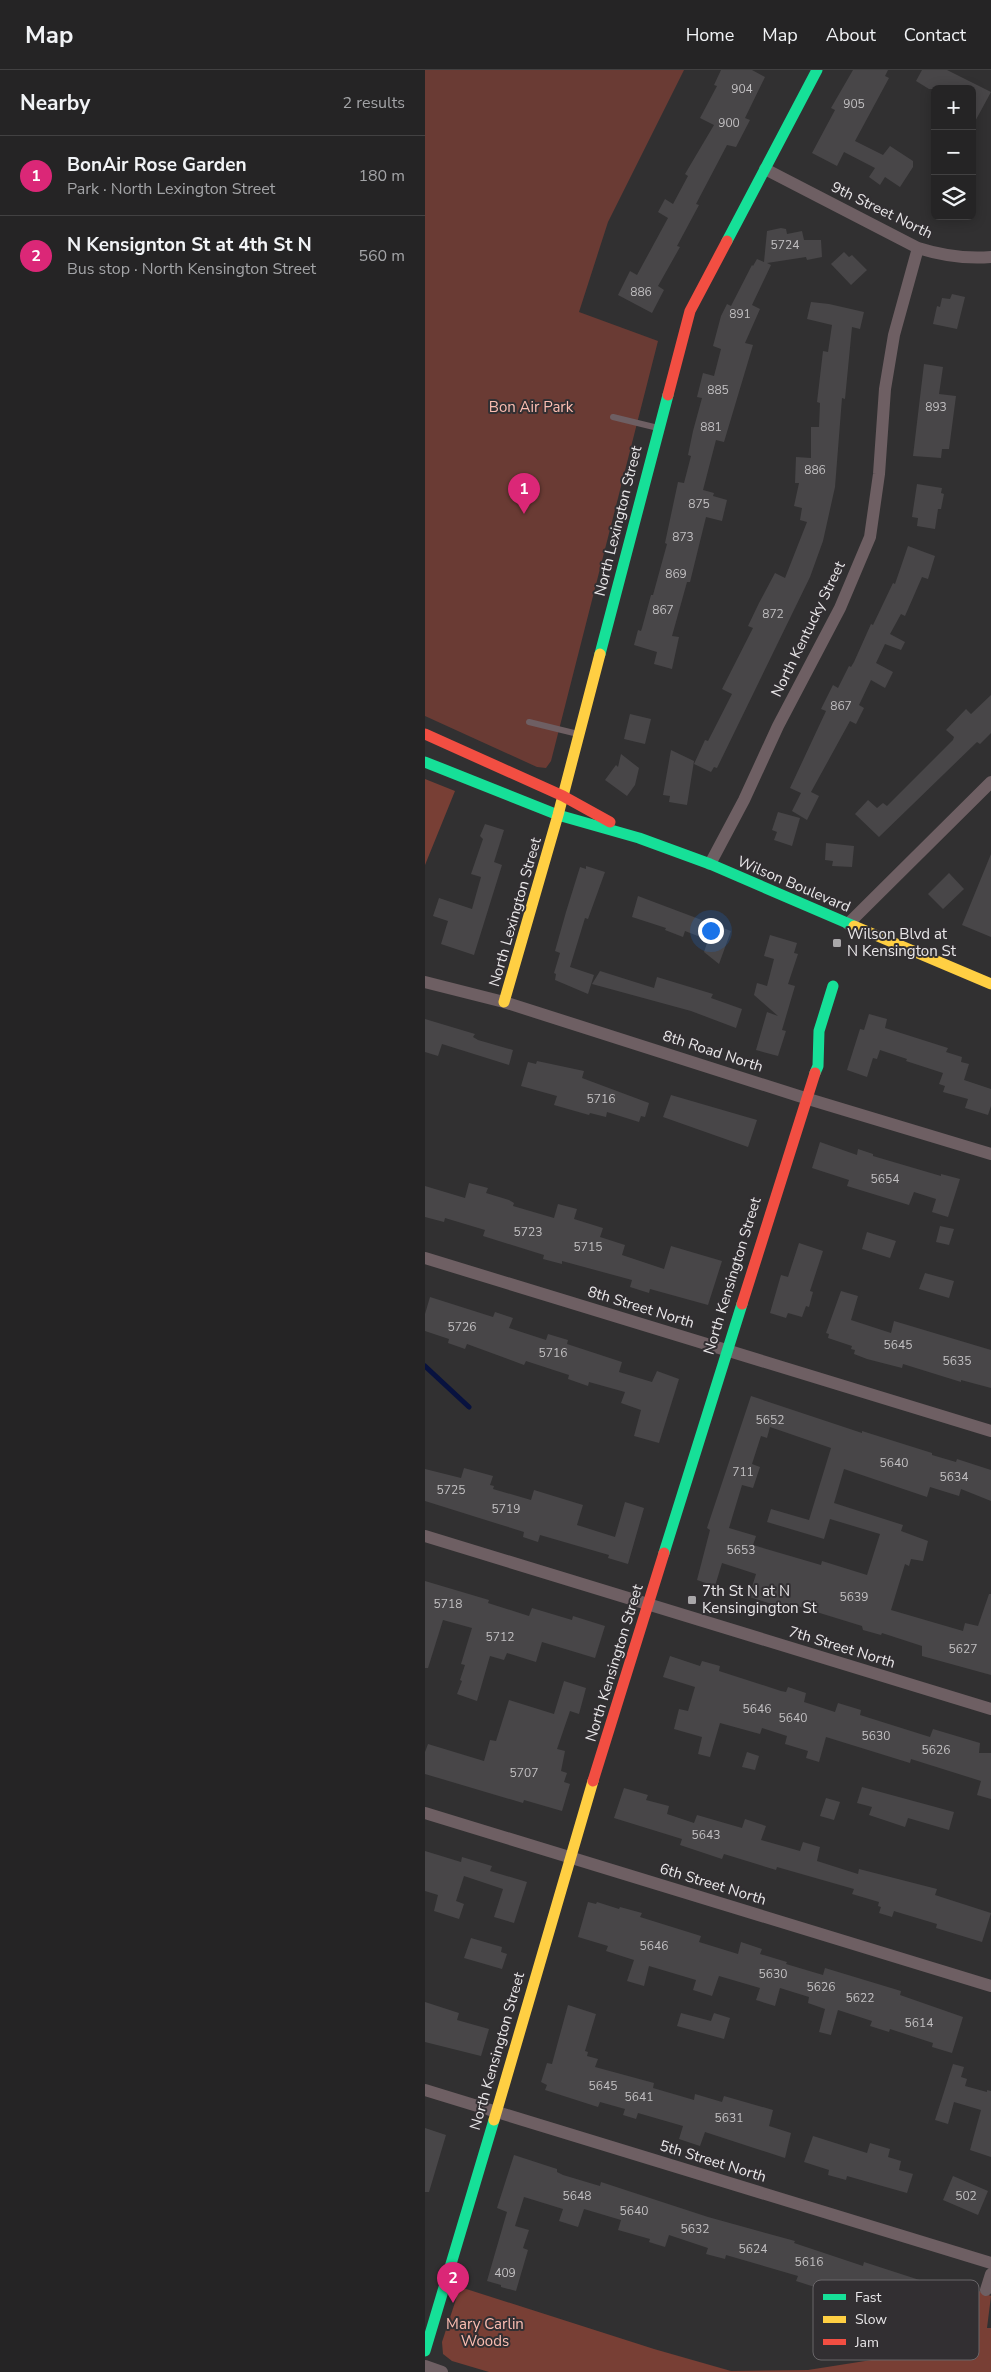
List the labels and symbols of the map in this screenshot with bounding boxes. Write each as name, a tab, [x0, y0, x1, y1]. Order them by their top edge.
house number: 904	[731, 81, 753, 97]
house number: 905	[843, 96, 865, 112]
house number: 900	[718, 115, 740, 131]
street label: 9th Street North	[828, 177, 936, 243]
house number: 5724	[771, 237, 799, 253]
house number: 886	[630, 284, 652, 300]
house number: 891	[729, 306, 751, 322]
house number: 885	[707, 382, 729, 398]
park label: Bon Air Park	[489, 397, 574, 417]
house number: 893	[925, 399, 947, 415]
house number: 881	[700, 419, 722, 435]
street label: North Lexington Street	[590, 443, 647, 598]
house number: 886	[804, 462, 826, 478]
pin: 1	[508, 473, 540, 514]
house number: 875	[688, 496, 710, 512]
house number: 873	[672, 529, 694, 545]
street label: North Kentucky Street	[766, 557, 850, 700]
house number: 869	[665, 566, 687, 582]
house number: 867	[652, 602, 674, 618]
house number: 872	[762, 606, 784, 622]
house number: 867	[830, 698, 852, 714]
street label: North Lexington Street	[484, 834, 546, 989]
street label: Wilson Boulevard	[734, 851, 854, 917]
your location	[698, 918, 724, 944]
place label: Wilson Blvd at N Kensington St	[847, 924, 957, 961]
marker: Wilson Blvd at N Kensington St	[831, 937, 843, 949]
street label: 8th Road North	[660, 1025, 766, 1077]
house number: 5716	[587, 1091, 615, 1107]
house number: 5654	[871, 1171, 899, 1187]
street label: North Kensington Street	[699, 1194, 766, 1357]
house number: 5723	[514, 1224, 542, 1240]
house number: 5715	[574, 1239, 602, 1255]
street label: 8th Street North	[585, 1281, 697, 1333]
house number: 5726	[448, 1319, 476, 1335]
house number: 5645	[884, 1337, 912, 1353]
house number: 5716	[539, 1345, 567, 1361]
house number: 5635	[943, 1353, 971, 1369]
house number: 5652	[756, 1412, 784, 1428]
house number: 5640	[880, 1455, 908, 1471]
house number: 711	[732, 1464, 754, 1480]
house number: 5634	[940, 1469, 968, 1485]
house number: 5725	[437, 1482, 465, 1498]
house number: 5719	[492, 1501, 520, 1517]
house number: 5653	[727, 1542, 755, 1558]
street label: North Kensington Street	[581, 1581, 648, 1744]
place label: 7th St N at N Kensingington St	[702, 1581, 818, 1618]
house number: 5639	[840, 1589, 868, 1605]
marker: 7th St N at N Kensingington St	[686, 1594, 698, 1606]
house number: 5718	[434, 1596, 462, 1612]
street label: 7th Street North	[786, 1621, 898, 1673]
house number: 5712	[486, 1629, 514, 1645]
house number: 5627	[949, 1641, 977, 1657]
house number: 5646	[743, 1701, 771, 1717]
house number: 5640	[779, 1710, 807, 1726]
house number: 5630	[862, 1728, 890, 1744]
house number: 5626	[922, 1742, 950, 1758]
house number: 5707	[510, 1765, 538, 1781]
house number: 5643	[692, 1827, 720, 1843]
street label: 6th Street North	[657, 1858, 769, 1910]
house number: 5646	[640, 1938, 668, 1954]
house number: 5630	[759, 1966, 787, 1982]
street label: North Kensington Street	[465, 1969, 529, 2132]
house number: 5626	[807, 1979, 835, 1995]
house number: 5622	[846, 1990, 874, 2006]
house number: 5614	[905, 2015, 933, 2031]
house number: 5645	[589, 2078, 617, 2094]
house number: 5641	[625, 2089, 653, 2105]
house number: 5631	[715, 2110, 743, 2126]
street label: 5th Street North	[657, 2135, 769, 2187]
house number: 5648	[563, 2188, 591, 2204]
house number: 502	[955, 2188, 977, 2204]
house number: 5640	[620, 2203, 648, 2219]
house number: 5632	[681, 2221, 709, 2237]
house number: 5624	[739, 2241, 767, 2257]
house number: 5616	[795, 2254, 823, 2270]
pin: 2	[437, 2262, 469, 2303]
house number: 409	[494, 2265, 516, 2281]
legend	[813, 2280, 979, 2360]
text: Fast	[855, 2288, 881, 2307]
text: Slow	[855, 2310, 887, 2329]
park label: Mary Carlin Woods	[446, 2314, 524, 2351]
text: Jam	[854, 2333, 879, 2352]

